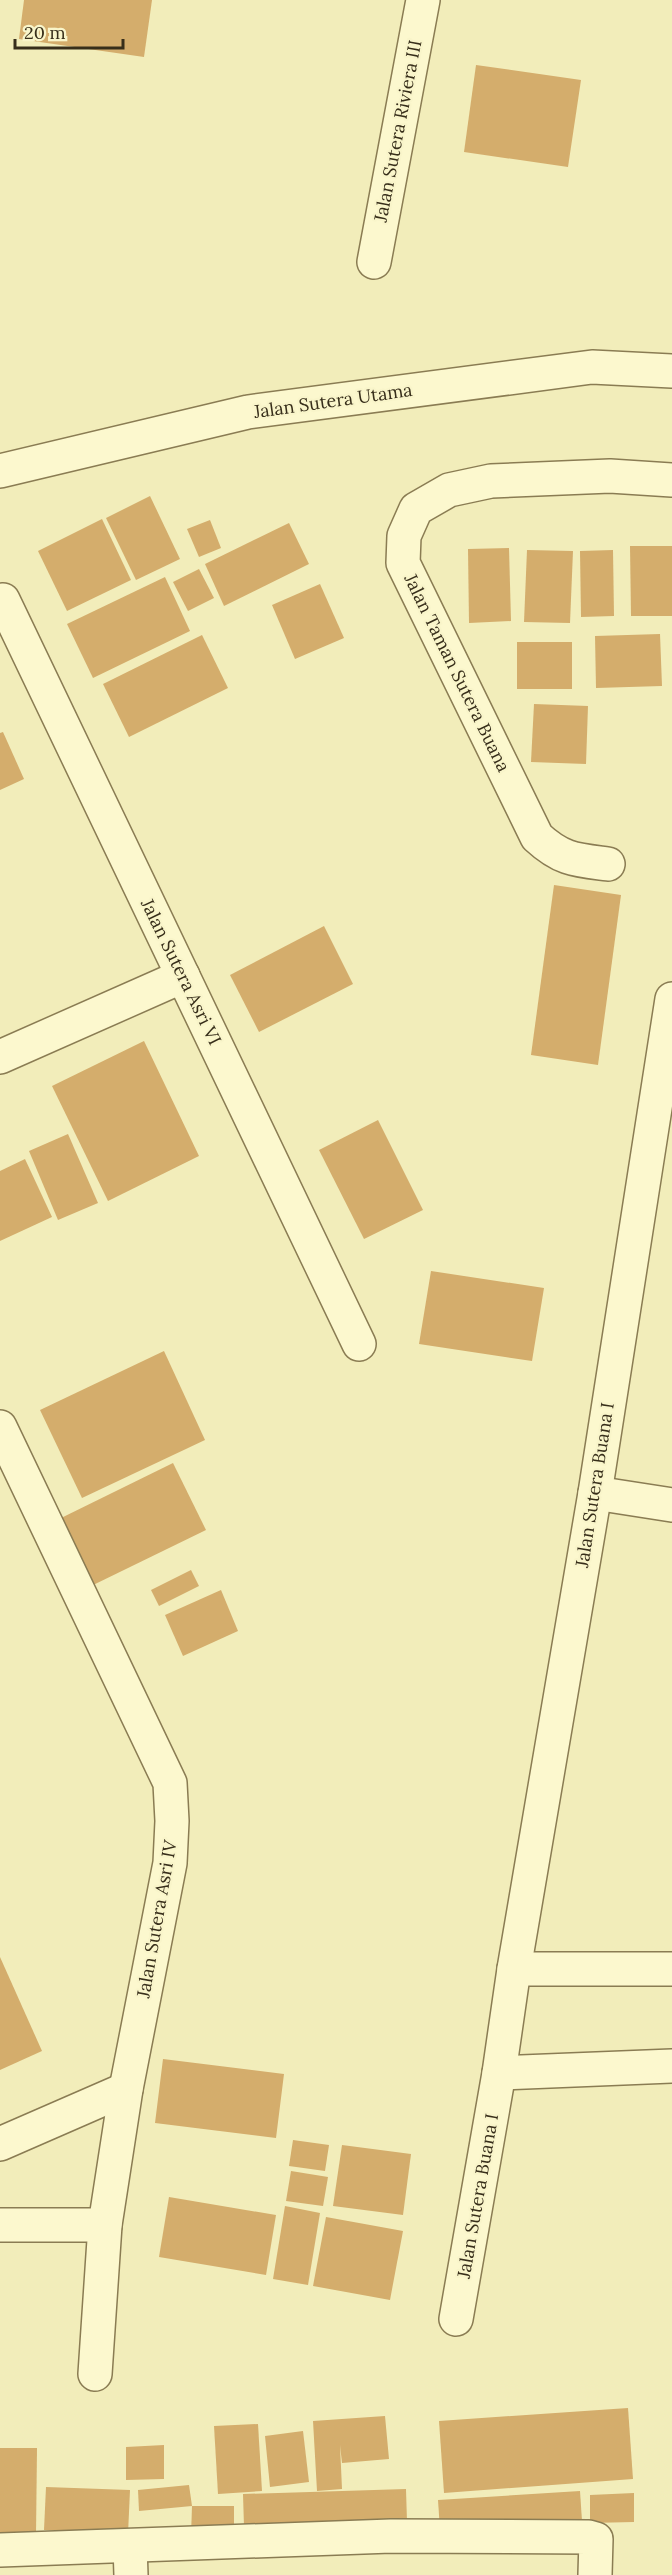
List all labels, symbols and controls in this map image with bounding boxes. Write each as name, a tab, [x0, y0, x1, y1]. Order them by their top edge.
scale bar	[15, 12, 123, 50]
text: 20 m	[24, 21, 66, 44]
street label: Jalan Sutera Riviera III	[368, 38, 426, 225]
street label: Jalan Sutera Utama	[251, 378, 414, 423]
street label: Jalan Taman Sutera Buana	[399, 569, 515, 776]
street label: Jalan Sutera Asri VI	[136, 894, 227, 1049]
street label: Jalan Sutera Buana I	[570, 1401, 619, 1570]
street label: Jalan Sutera Asri IV	[131, 1837, 182, 2001]
street label: Jalan Sutera Buana I	[452, 2112, 503, 2281]

